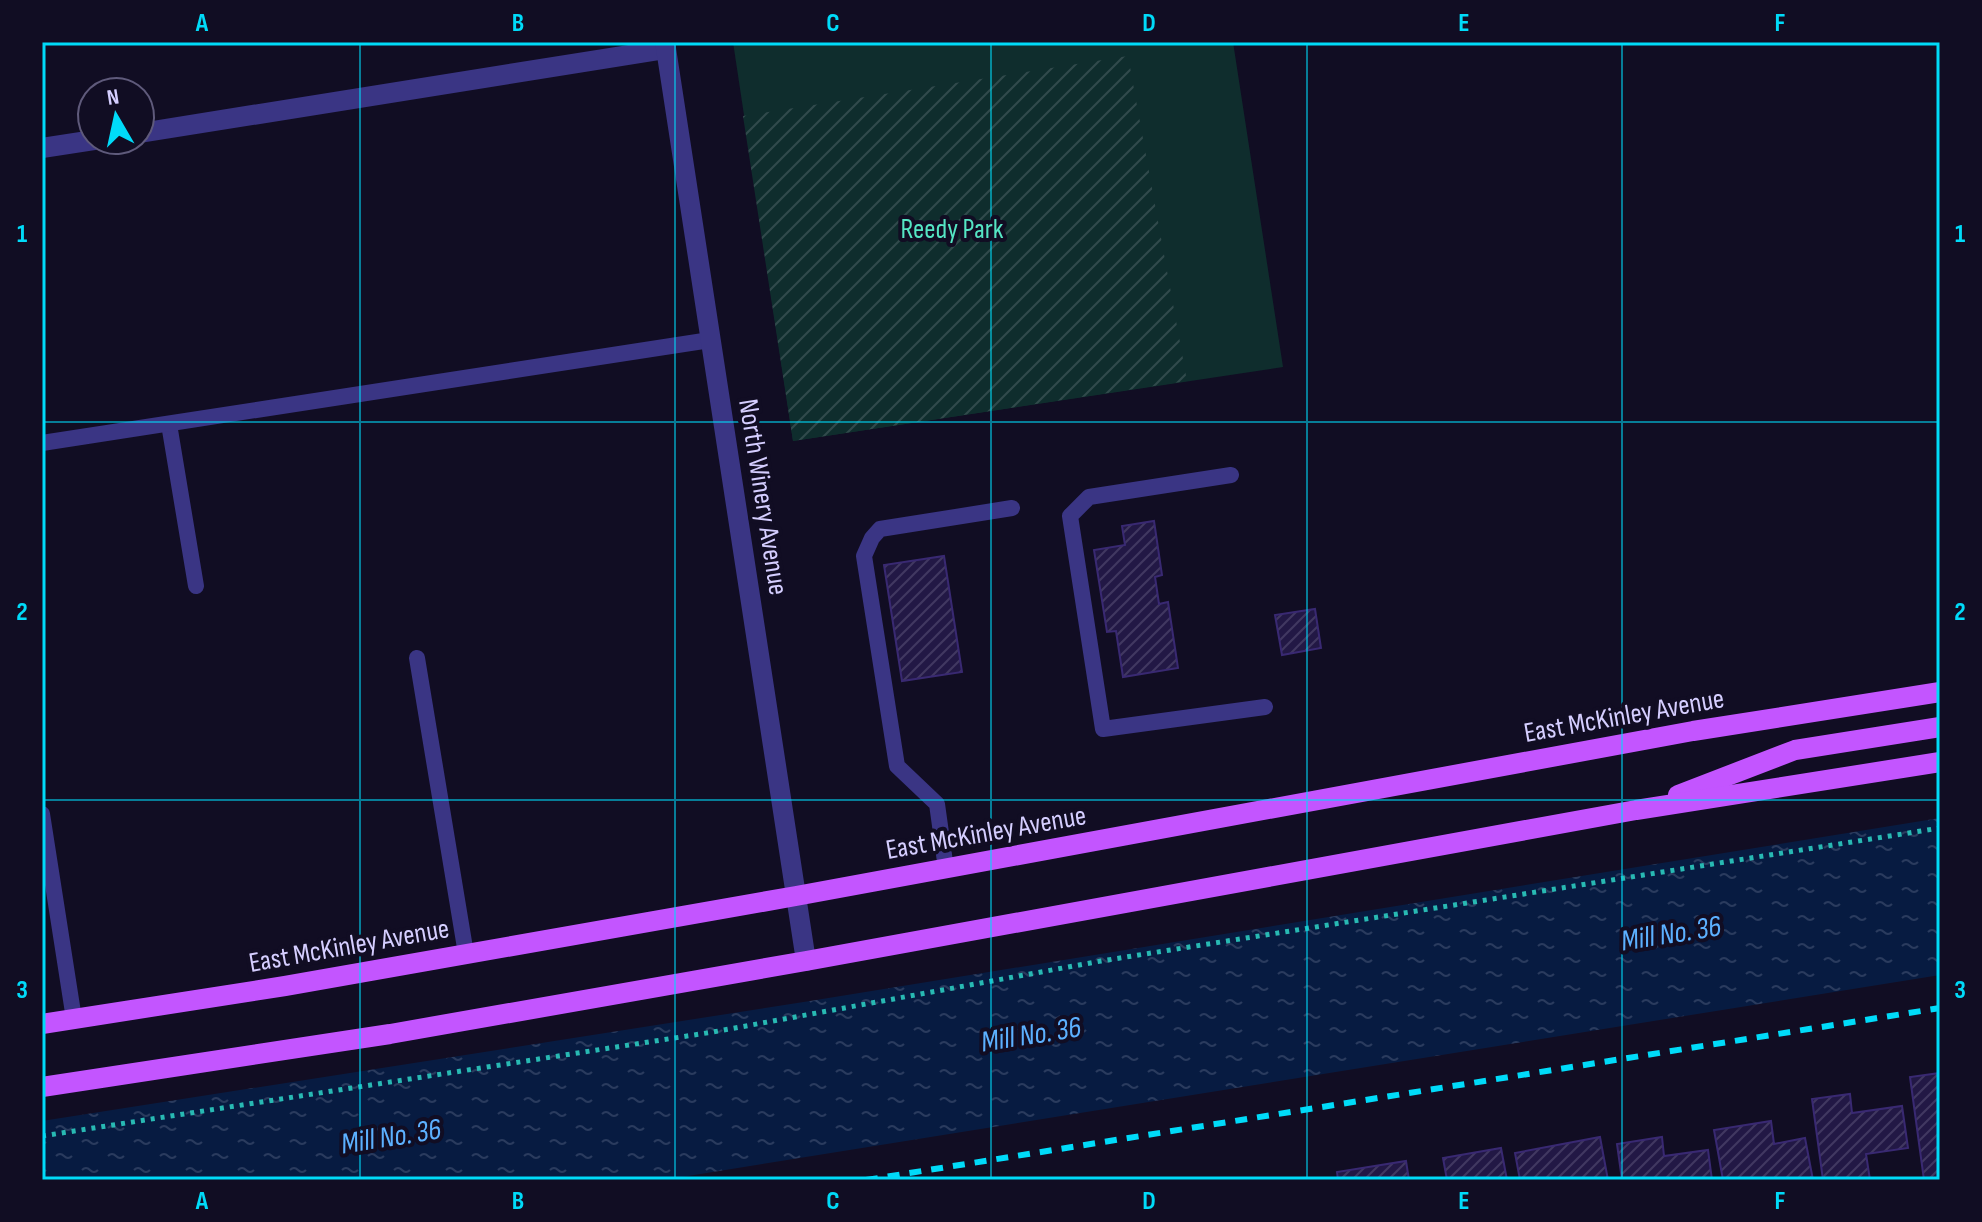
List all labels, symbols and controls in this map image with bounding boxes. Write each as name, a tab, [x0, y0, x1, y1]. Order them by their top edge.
text: A	[195, 8, 209, 39]
text: B	[512, 8, 524, 39]
text: C	[826, 8, 840, 39]
text: D	[1142, 8, 1156, 39]
text: E	[1458, 8, 1470, 39]
text: F	[1775, 8, 1786, 39]
north arrow	[76, 76, 156, 156]
text: N	[105, 83, 121, 112]
park label: Reedy Park	[900, 213, 1004, 246]
text: 1	[17, 219, 27, 250]
text: 1	[1955, 219, 1965, 250]
street label: North Winery Avenue	[731, 397, 795, 597]
text: 2	[16, 597, 28, 628]
text: 2	[1954, 597, 1966, 628]
street label: East McKinley Avenue	[1521, 682, 1727, 750]
street label: East McKinley Avenue	[883, 799, 1089, 867]
water label: Mill No. 36	[1618, 908, 1725, 960]
street label: East McKinley Avenue	[246, 912, 452, 980]
text: 3	[16, 975, 28, 1006]
text: 3	[1954, 975, 1966, 1006]
water label: Mill No. 36	[978, 1009, 1085, 1061]
water label: Mill No. 36	[338, 1111, 445, 1163]
text: A	[195, 1186, 209, 1217]
text: B	[512, 1186, 524, 1217]
text: C	[826, 1186, 840, 1217]
text: D	[1142, 1186, 1156, 1217]
text: E	[1458, 1186, 1470, 1217]
text: F	[1775, 1186, 1786, 1217]

